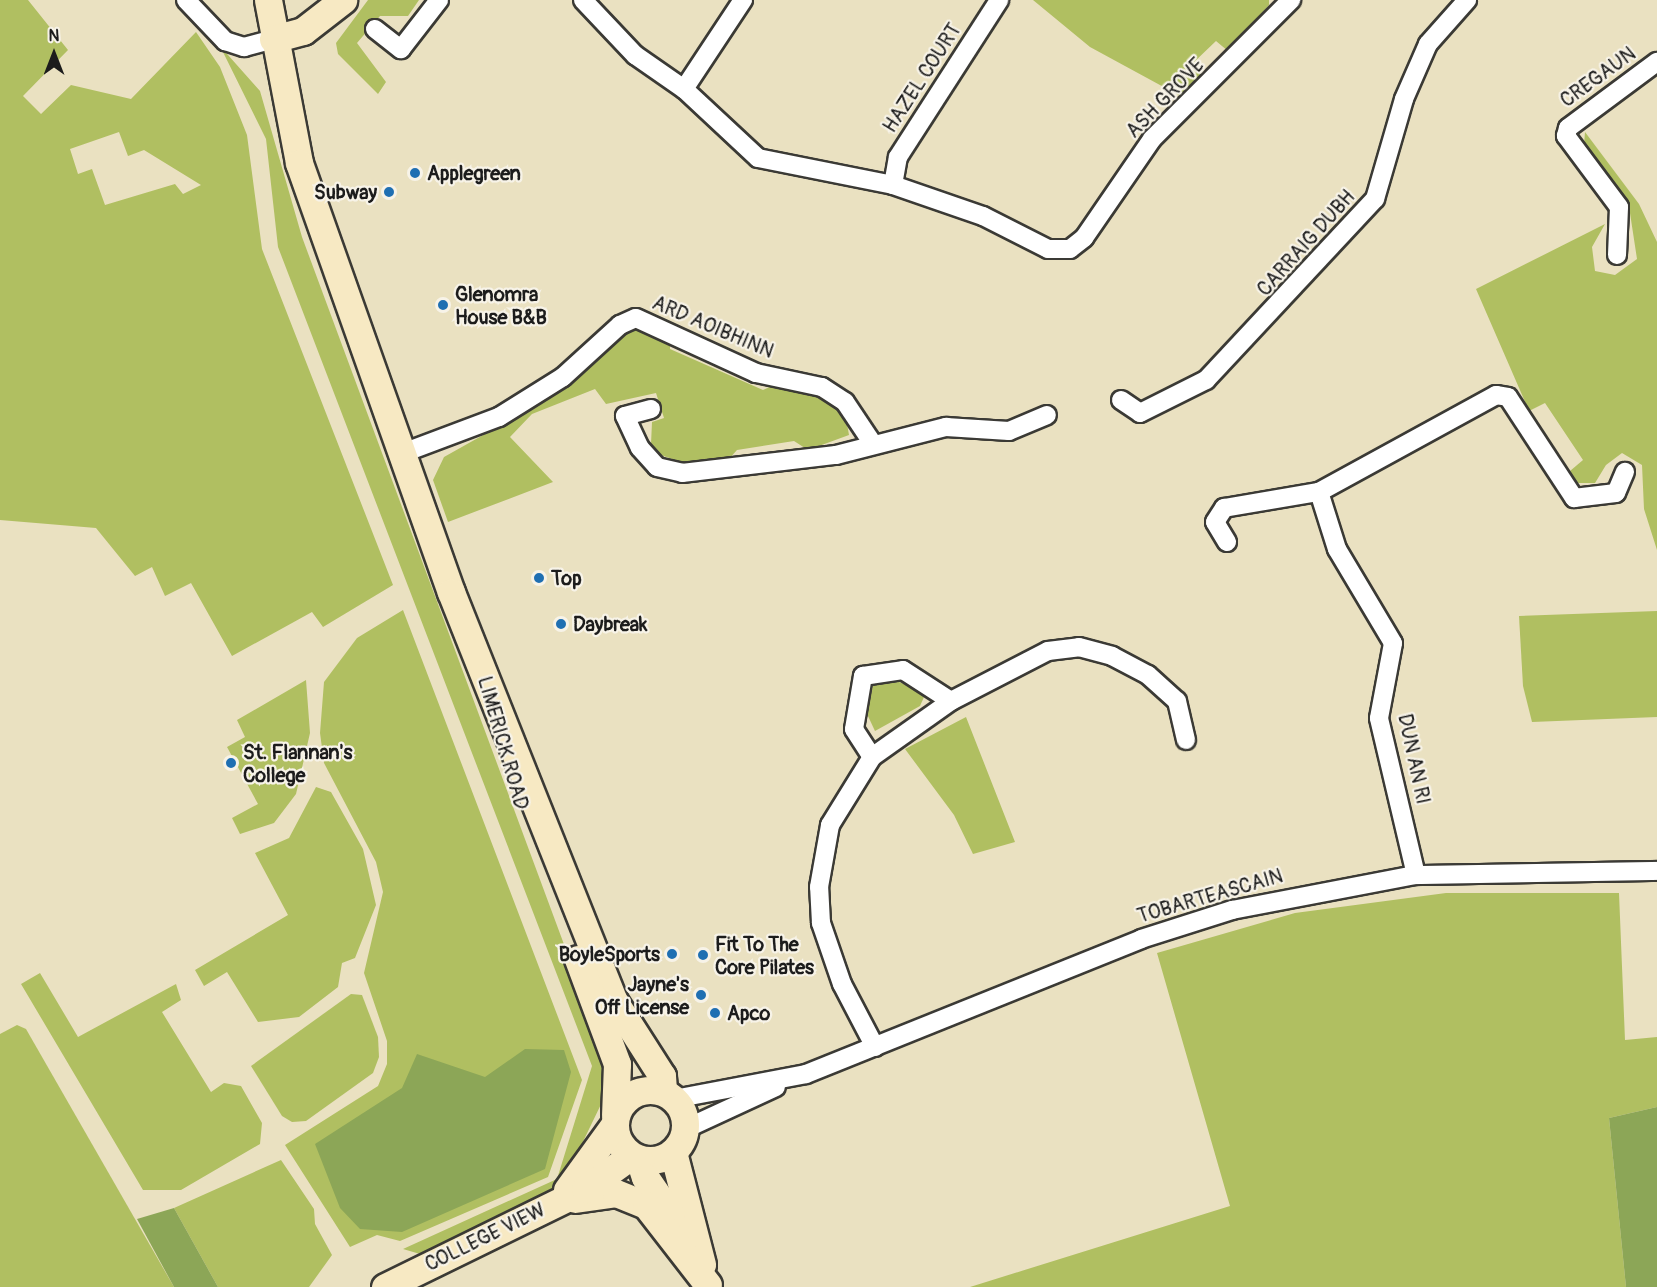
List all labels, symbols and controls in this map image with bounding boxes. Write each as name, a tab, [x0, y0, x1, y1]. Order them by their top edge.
street label: HAZEL COURT	[878, 19, 966, 137]
north arrow	[24, 24, 84, 84]
text: N	[49, 26, 59, 46]
street label: CREGAUN	[1556, 42, 1640, 112]
street label: ASH GROVE	[1121, 53, 1209, 143]
place label: Applegreen	[427, 161, 521, 185]
marker: Applegreen	[408, 166, 422, 180]
place label: Subway	[314, 180, 377, 204]
marker: Subway	[382, 185, 396, 199]
street label: CARRAIG DUBH	[1252, 185, 1360, 301]
place label: Glenomra House B&B	[455, 282, 547, 329]
street label: ARD AOIBHINN	[649, 291, 777, 363]
marker: Glenomra House B&B	[436, 298, 450, 312]
place label: Top	[551, 566, 582, 590]
marker: Top	[532, 571, 546, 585]
place label: Daybreak	[573, 612, 647, 636]
marker: Daybreak	[554, 617, 568, 631]
street label: LIMERICK ROAD	[473, 674, 533, 812]
street label: DUN AN RI	[1393, 712, 1435, 806]
place label: St. Flannan's College	[243, 740, 352, 787]
marker: St. Flannan's College	[224, 756, 238, 770]
street label: TOBARTEASCAIN	[1134, 864, 1286, 928]
place label: Fit To The Core Pilates	[715, 932, 814, 979]
place label: BoyleSports	[559, 942, 660, 966]
marker: BoyleSports	[665, 947, 679, 961]
marker: Fit To The Core Pilates	[696, 948, 710, 962]
place label: Jayne's Off License	[595, 972, 689, 1019]
marker: Jayne's Off License	[694, 988, 708, 1002]
place label: Apco	[727, 1001, 770, 1025]
marker: Apco	[708, 1006, 722, 1020]
street label: COLLEGE VIEW	[421, 1198, 549, 1276]

